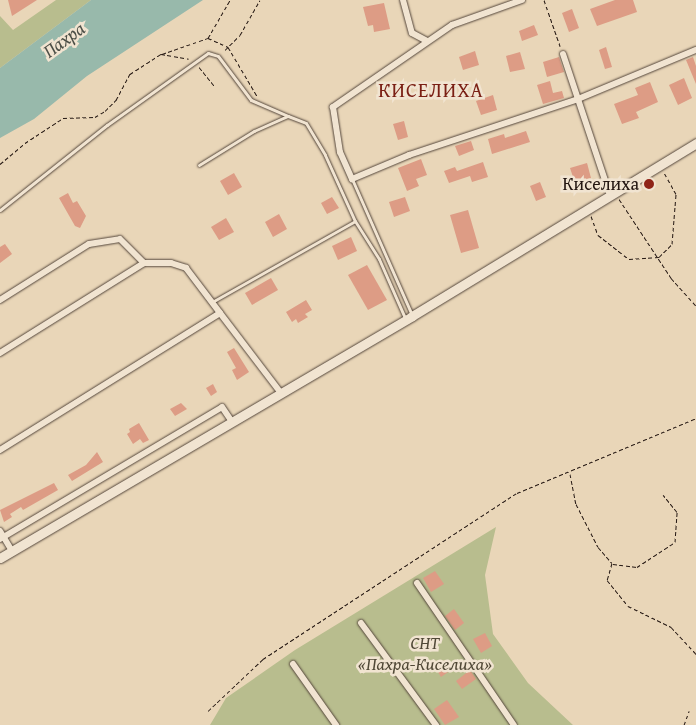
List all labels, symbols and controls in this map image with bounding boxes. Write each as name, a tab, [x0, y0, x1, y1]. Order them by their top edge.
water label: Пахра	[39, 17, 89, 63]
district label: КИСЕЛИХА	[377, 77, 485, 101]
place label: Киселиха	[562, 173, 639, 195]
marker: Киселиха	[643, 178, 655, 190]
park label: СНТ «Пахра-Киселиха»	[358, 633, 492, 676]

